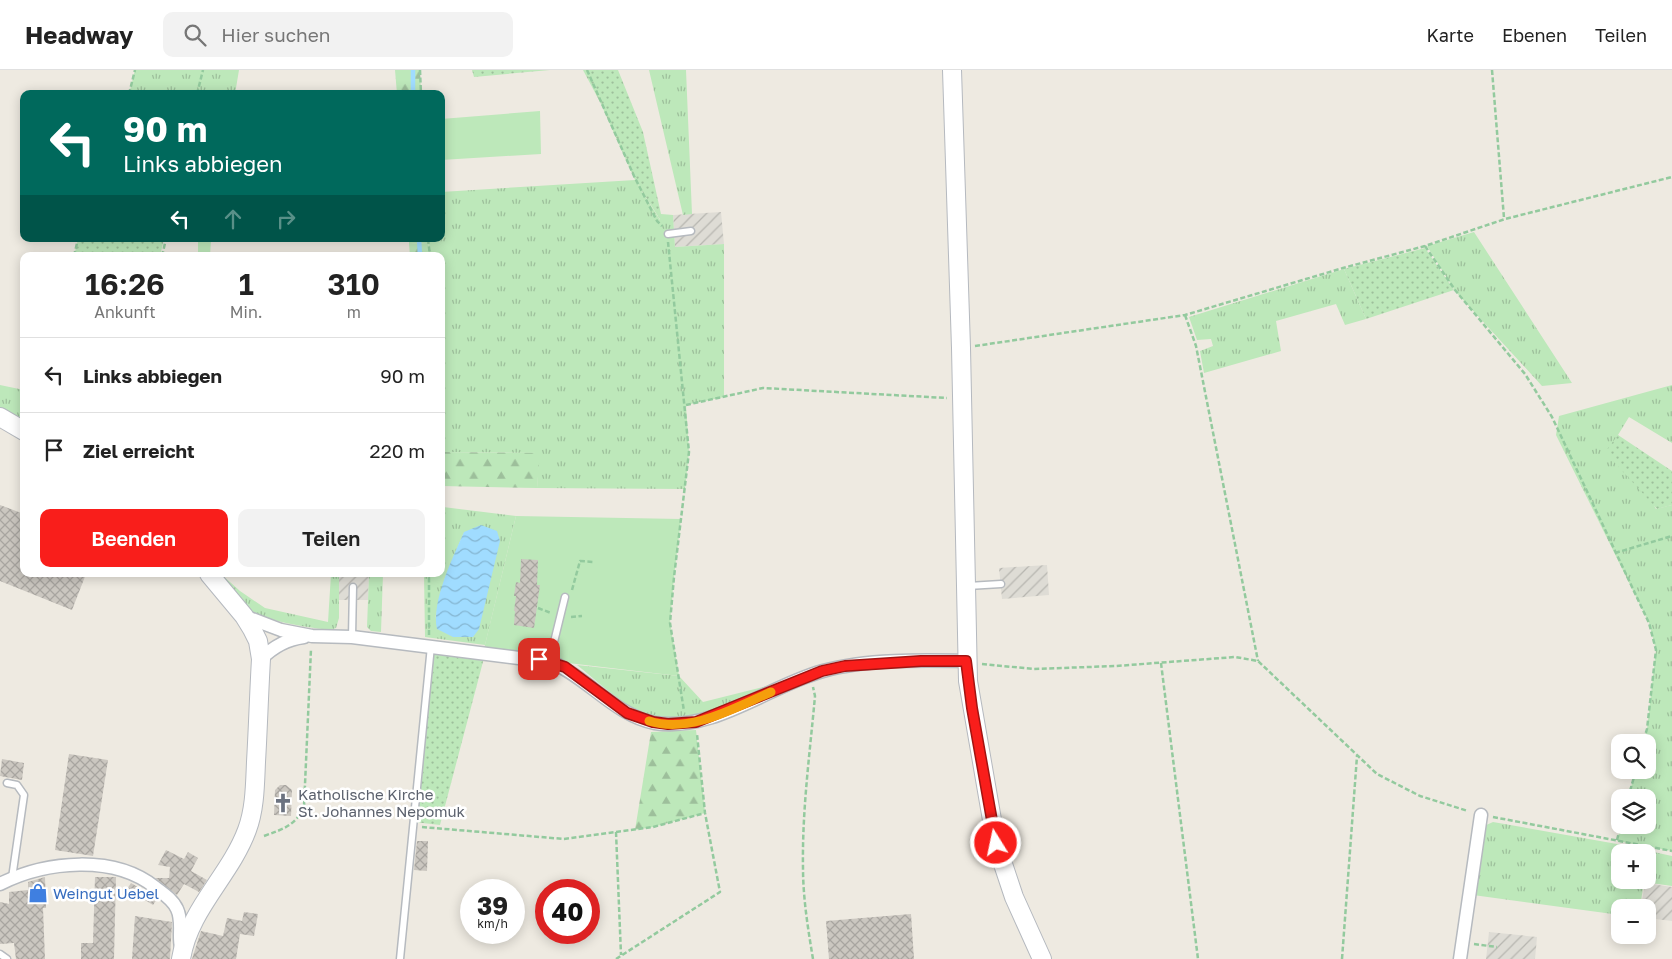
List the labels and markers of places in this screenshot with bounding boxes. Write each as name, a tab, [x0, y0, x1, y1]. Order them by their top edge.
pin	[518, 638, 560, 680]
place label: Katholische Kirche St. Johannes Nepomuk	[298, 785, 466, 820]
church icon: Katholische Kirche St. Johannes Nepomuk	[272, 792, 294, 814]
shop icon: Weingut Uebel	[27, 882, 49, 904]
place label: Weingut Uebel	[53, 884, 159, 902]

